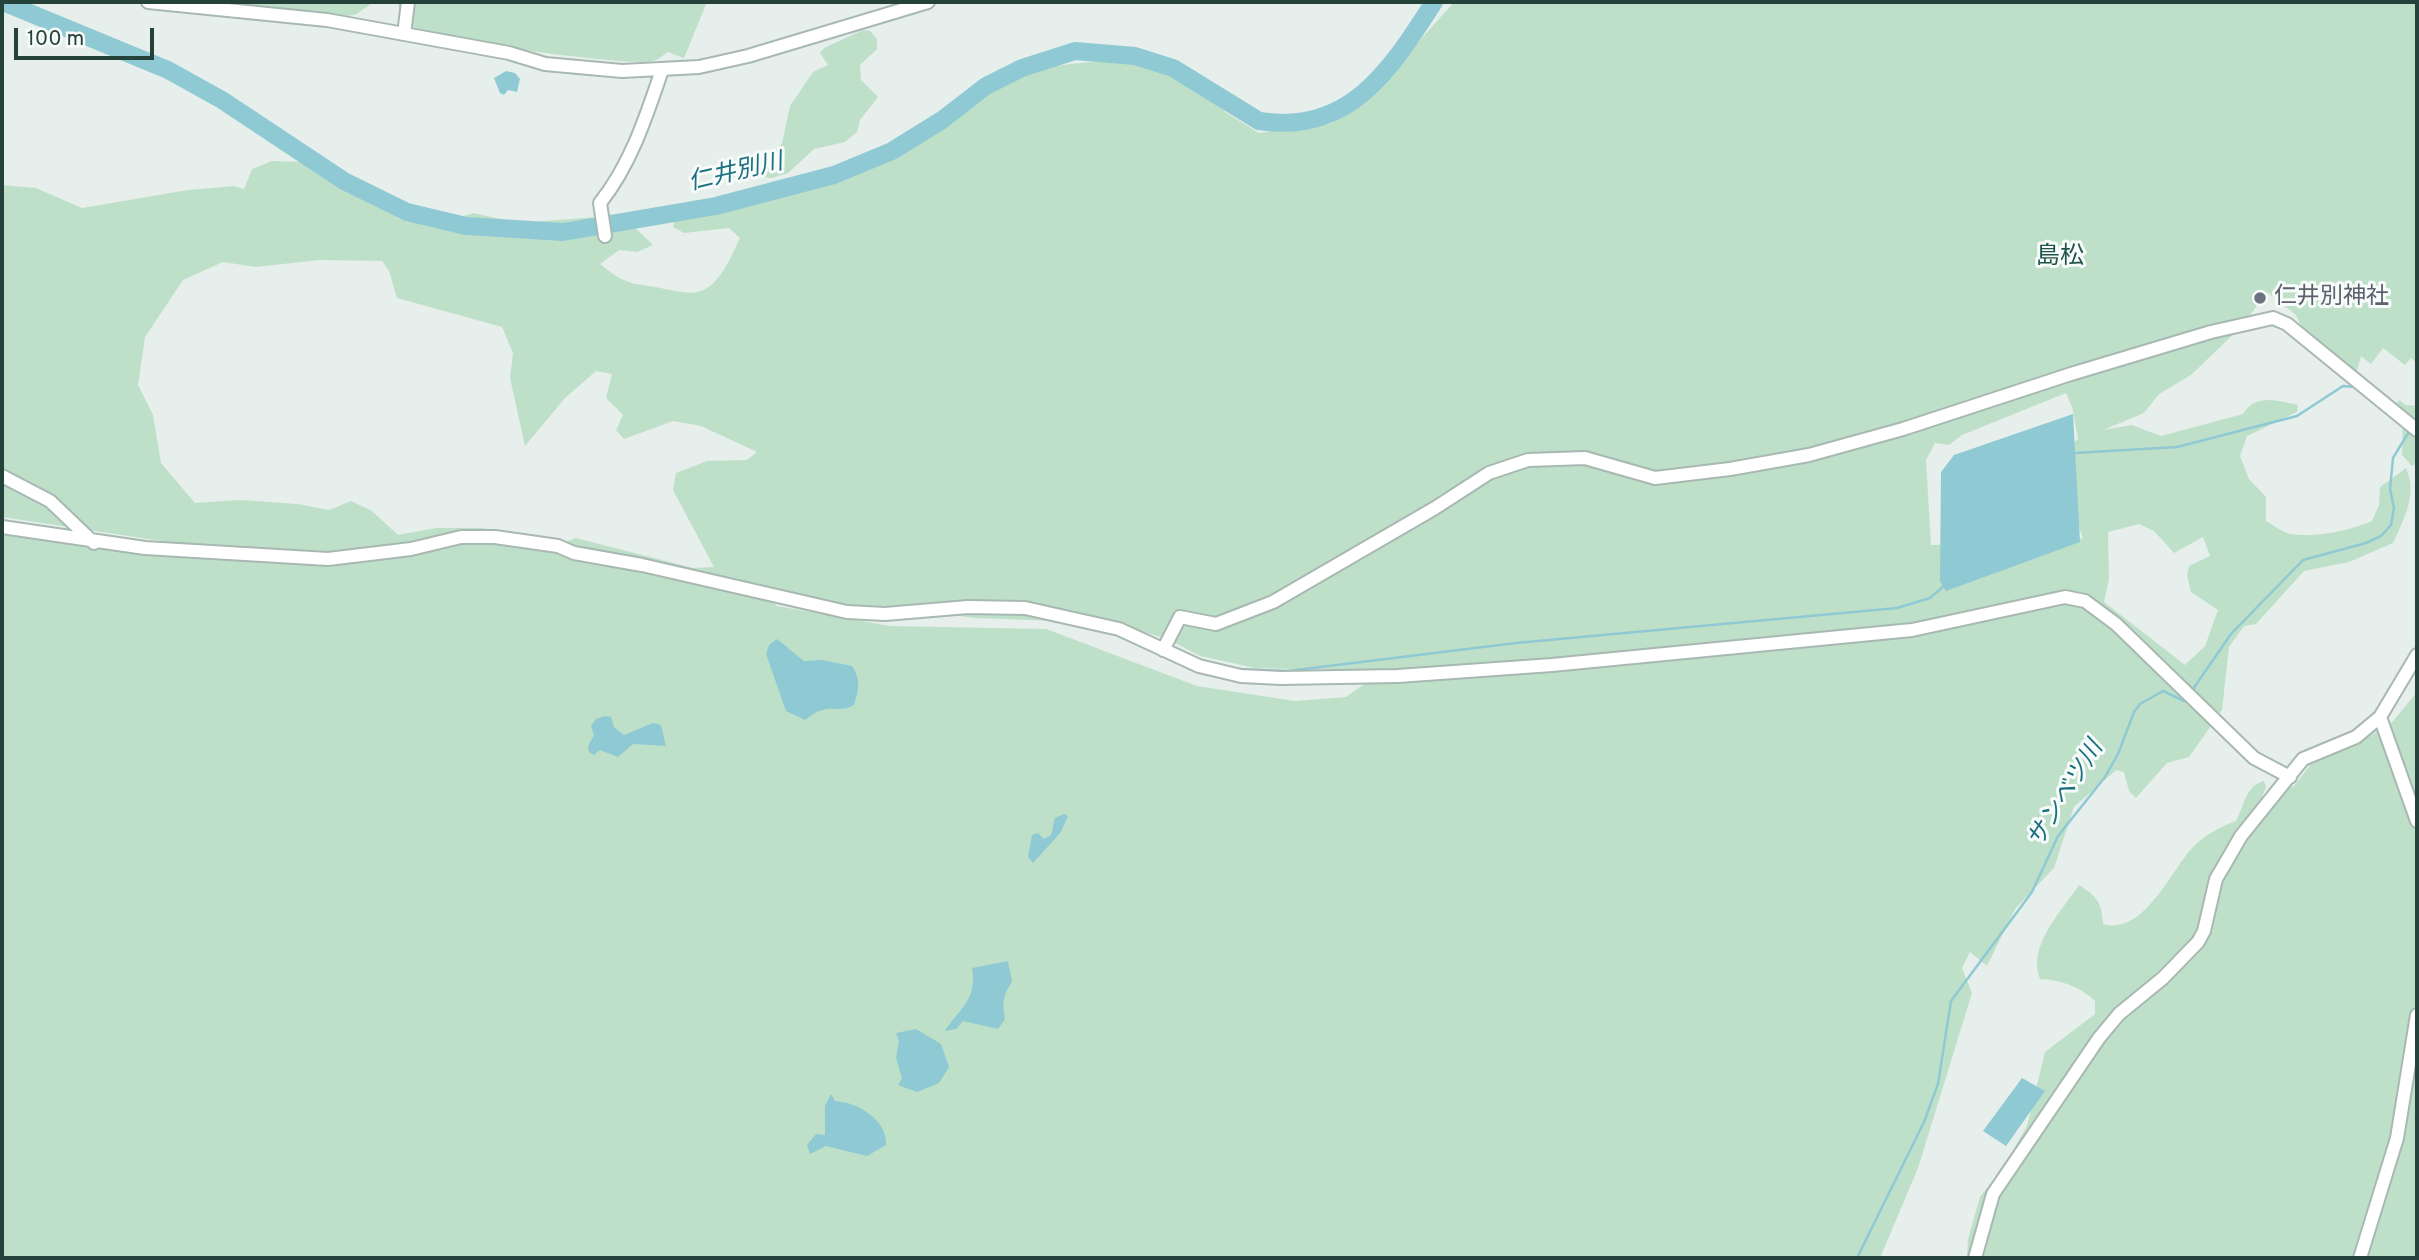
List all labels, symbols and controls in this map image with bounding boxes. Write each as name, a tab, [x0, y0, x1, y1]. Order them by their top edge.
scale bar	[18, 14, 158, 58]
text: 100 m	[27, 26, 84, 53]
water label: 仁井別川	[686, 149, 786, 199]
district label: 島松	[2036, 244, 2084, 272]
place label: 仁井別神社	[2274, 284, 2389, 312]
marker: 仁井別神社	[2252, 290, 2268, 306]
water label: サンベツ川	[2023, 736, 2111, 854]

